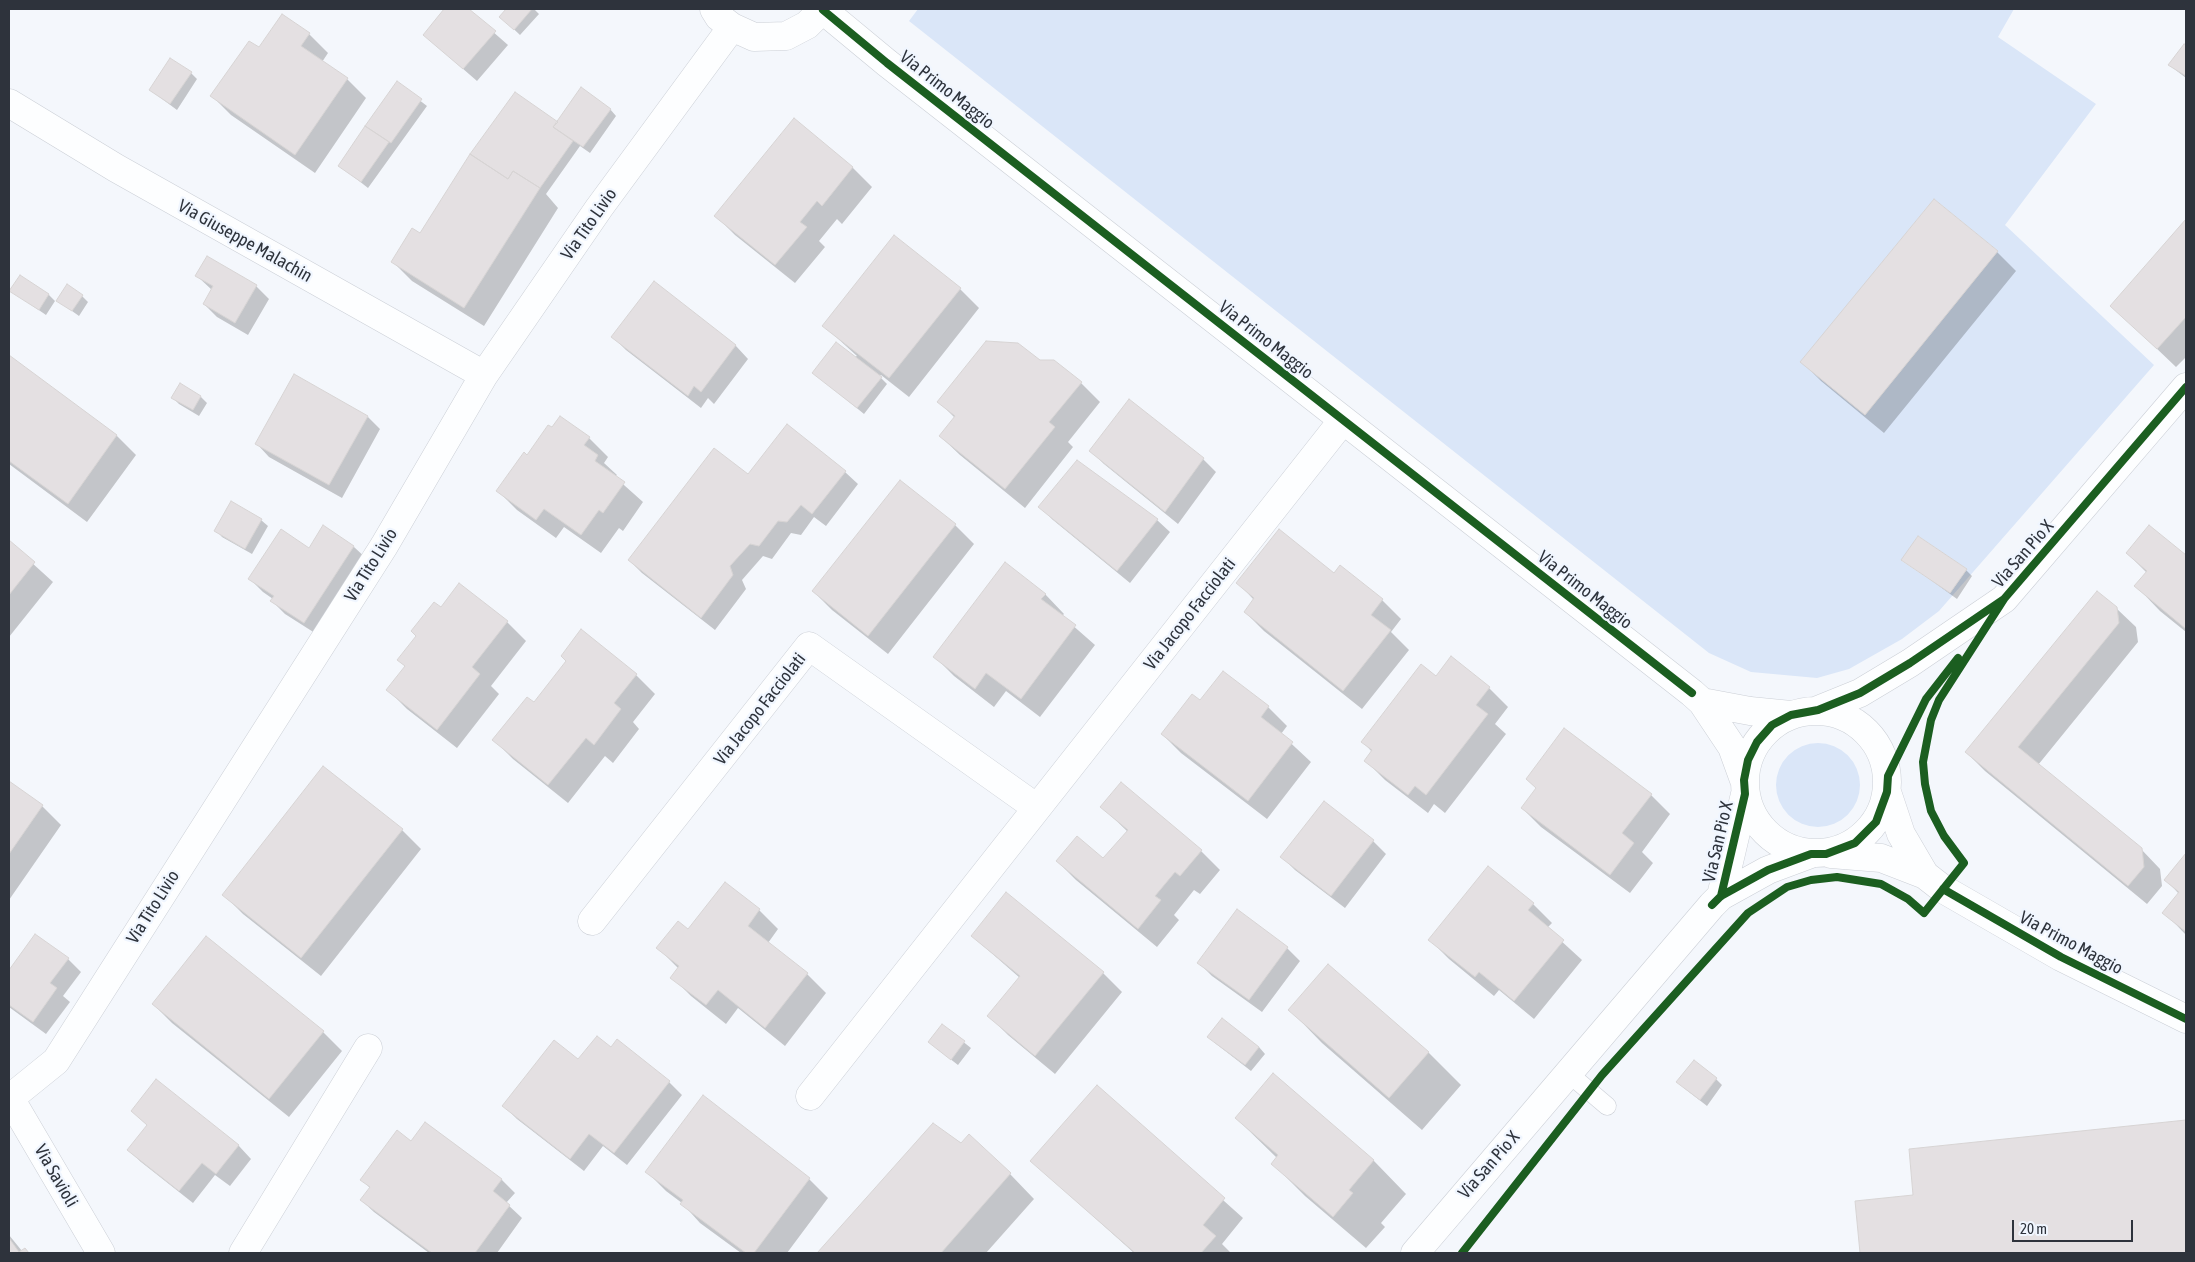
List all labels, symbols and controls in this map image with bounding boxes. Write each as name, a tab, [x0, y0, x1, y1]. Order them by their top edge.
street label: Via Primo Maggio	[895, 46, 999, 134]
street label: Via Tito Livio	[556, 184, 622, 264]
street label: Via Giuseppe Malachin	[174, 195, 316, 287]
street label: Via Primo Maggio	[1214, 296, 1318, 384]
street label: Via San Pio X	[1988, 516, 2058, 592]
street label: Via Tito Livio	[340, 524, 402, 606]
street label: Via Primo Maggio	[1533, 546, 1637, 634]
street label: Via Jacopo Facciolati	[1140, 554, 1240, 674]
street label: Via Jacopo Facciolati	[710, 649, 810, 769]
street label: Via San Pio X	[1698, 799, 1738, 885]
street label: Via Tito Livio	[122, 866, 184, 948]
street label: Via Primo Maggio	[2016, 907, 2126, 979]
street label: Via San Pio X	[1454, 1127, 1524, 1203]
street label: Via Savioli	[29, 1141, 83, 1211]
scale bar	[2015, 1210, 2136, 1242]
text: 20 m	[2020, 1220, 2047, 1237]

